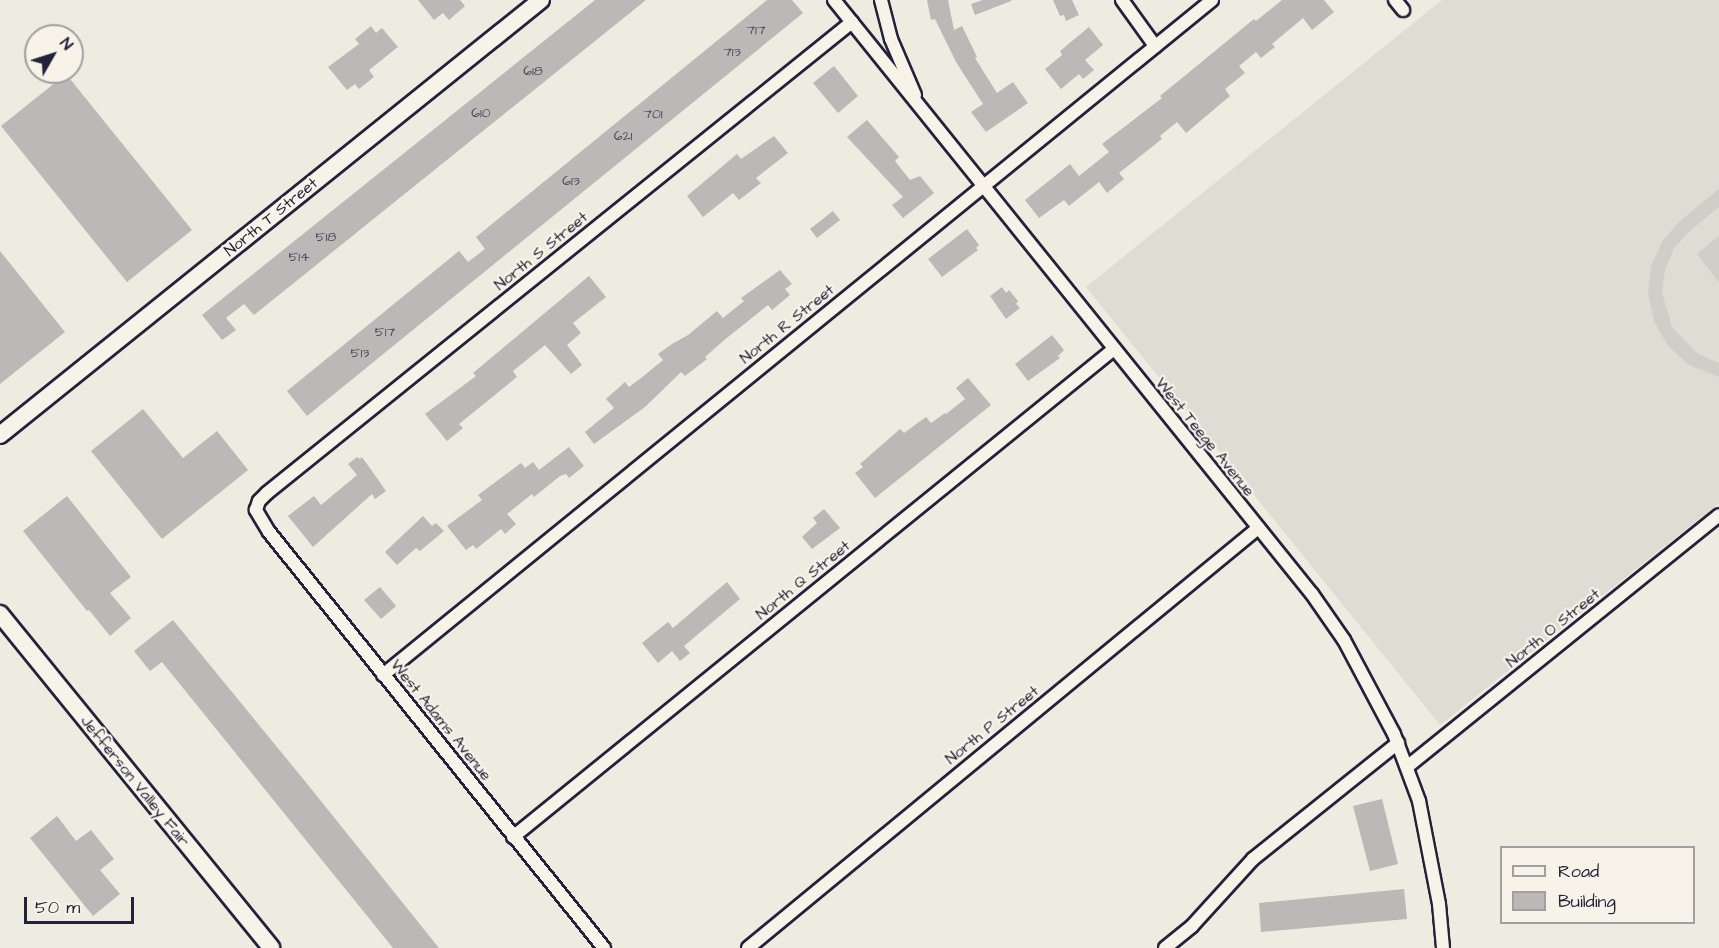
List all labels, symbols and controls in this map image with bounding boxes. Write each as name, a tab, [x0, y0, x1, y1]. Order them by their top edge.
house number: 717	[746, 22, 766, 38]
north arrow	[24, 24, 84, 84]
text: N	[55, 33, 78, 55]
house number: 713	[723, 44, 741, 60]
house number: 618	[523, 63, 543, 79]
house number: 610	[471, 105, 491, 121]
house number: 701	[643, 106, 663, 122]
house number: 621	[614, 128, 632, 144]
house number: 613	[562, 173, 580, 189]
street label: North T Street	[221, 174, 321, 260]
street label: North S Street	[490, 207, 592, 295]
house number: 518	[316, 229, 336, 245]
house number: 514	[288, 249, 310, 265]
street label: North R Street	[736, 280, 838, 368]
house number: 517	[375, 324, 395, 340]
house number: 513	[351, 345, 369, 361]
street label: West Teege Avenue	[1151, 374, 1259, 500]
street label: North Q Street	[752, 536, 854, 624]
street label: North O Street	[1502, 584, 1604, 672]
street label: West Adams Avenue	[386, 656, 496, 784]
street label: North P Street	[941, 681, 1043, 769]
street label: Jefferson Valley Fair	[76, 712, 194, 850]
legend	[1500, 846, 1695, 924]
text: Road	[1558, 859, 1599, 884]
scale bar	[27, 885, 136, 923]
text: Building	[1558, 889, 1616, 914]
text: 50 m	[35, 895, 80, 920]

